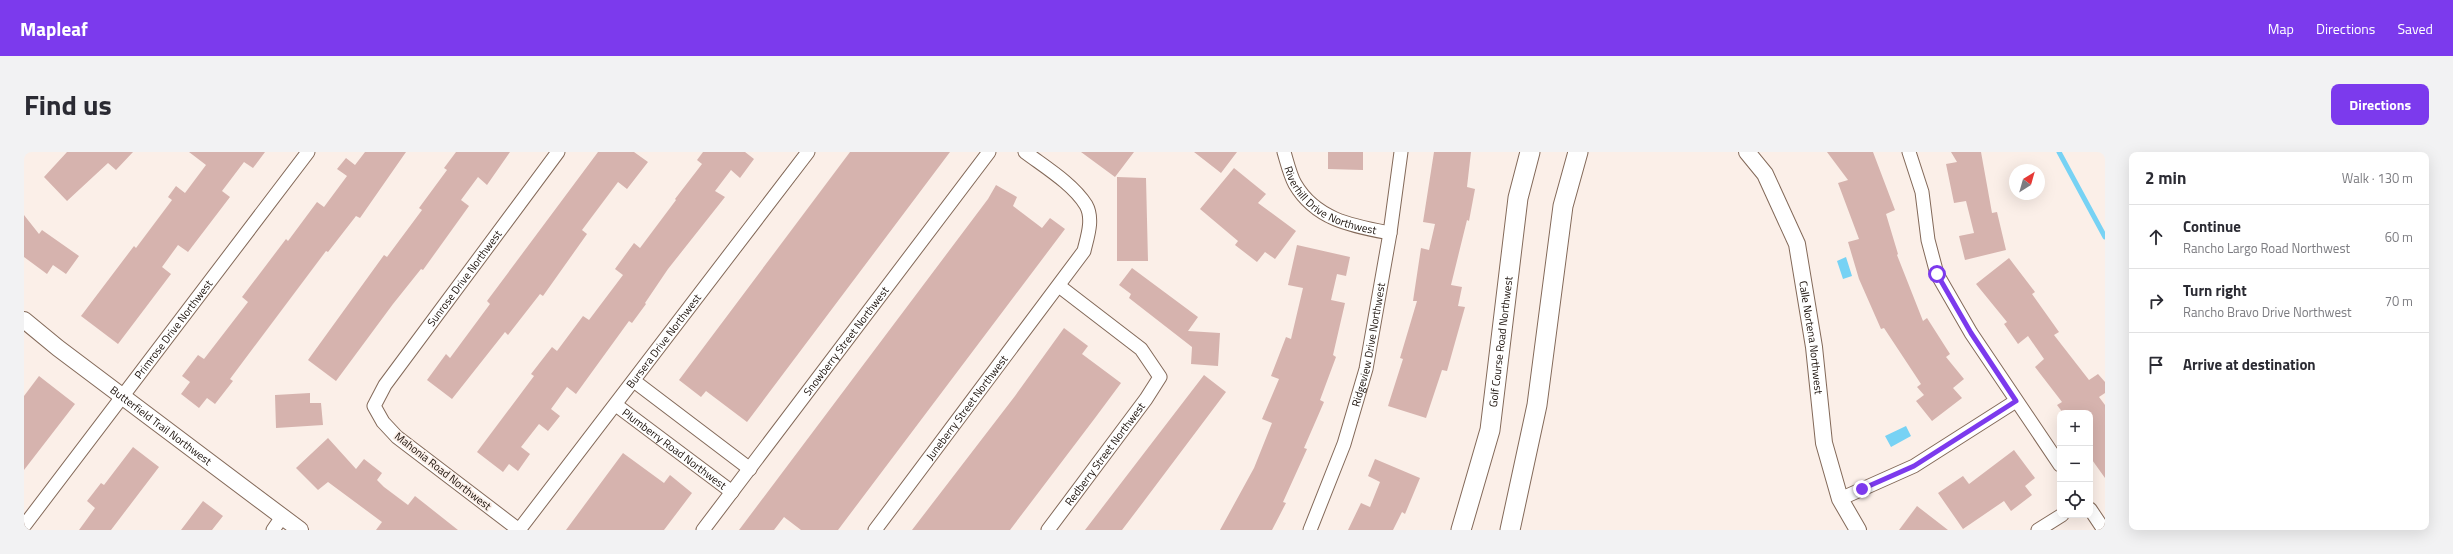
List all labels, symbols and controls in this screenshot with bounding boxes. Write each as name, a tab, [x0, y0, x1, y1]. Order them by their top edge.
text: Mapleaf	[20, 14, 88, 43]
text: Map	[2268, 18, 2294, 39]
text: Directions	[2316, 18, 2375, 39]
text: Saved	[2397, 18, 2433, 39]
text: Find us	[24, 83, 112, 126]
button: Directions	[2331, 84, 2429, 125]
street label: Riverhill Drive Northwest	[1281, 164, 1378, 238]
north arrow	[2009, 164, 2045, 200]
text: 2 min	[2145, 165, 2186, 191]
text: Walk · 130 m	[2342, 168, 2413, 188]
text: Continue	[2183, 215, 2241, 238]
icon: ahead	[2145, 226, 2167, 248]
street label: Sunrose Drive Northwest	[423, 227, 506, 330]
text: 60 m	[2385, 227, 2413, 247]
text: Rancho Largo Road Northwest	[2183, 238, 2350, 258]
route start	[1928, 265, 1946, 283]
street label: Golf Course Road Northwest	[1485, 275, 1516, 408]
street label: Primrose Drive Northwest	[130, 276, 216, 382]
text: Turn right	[2183, 279, 2247, 302]
street label: Calle Nortena Northwest	[1795, 280, 1827, 395]
street label: Ridgeview Drive Northwest	[1347, 281, 1389, 408]
street label: Snowberry Street Northwest	[799, 283, 893, 399]
street label: Bursera Drive Northwest	[622, 290, 705, 391]
icon: right	[2145, 290, 2167, 312]
text: 70 m	[2385, 291, 2413, 311]
text: Rancho Bravo Drive Northwest	[2183, 302, 2352, 322]
street label: Juneberry Street Northwest	[922, 352, 1011, 463]
text: Arrive at destination	[2183, 353, 2316, 376]
icon: arrive	[2145, 354, 2167, 376]
street label: Butterfield Trail Northwest	[107, 382, 215, 469]
street label: Redberry Street Northwest	[1061, 399, 1149, 509]
street label: Plumberry Road Northwest	[619, 404, 730, 493]
map controls	[2057, 410, 2093, 518]
button: +	[2057, 410, 2093, 446]
street label: Mahonia Road Northwest	[391, 428, 495, 514]
button: −	[2057, 446, 2093, 482]
route end	[1853, 480, 1871, 498]
button: locate	[2057, 482, 2093, 518]

